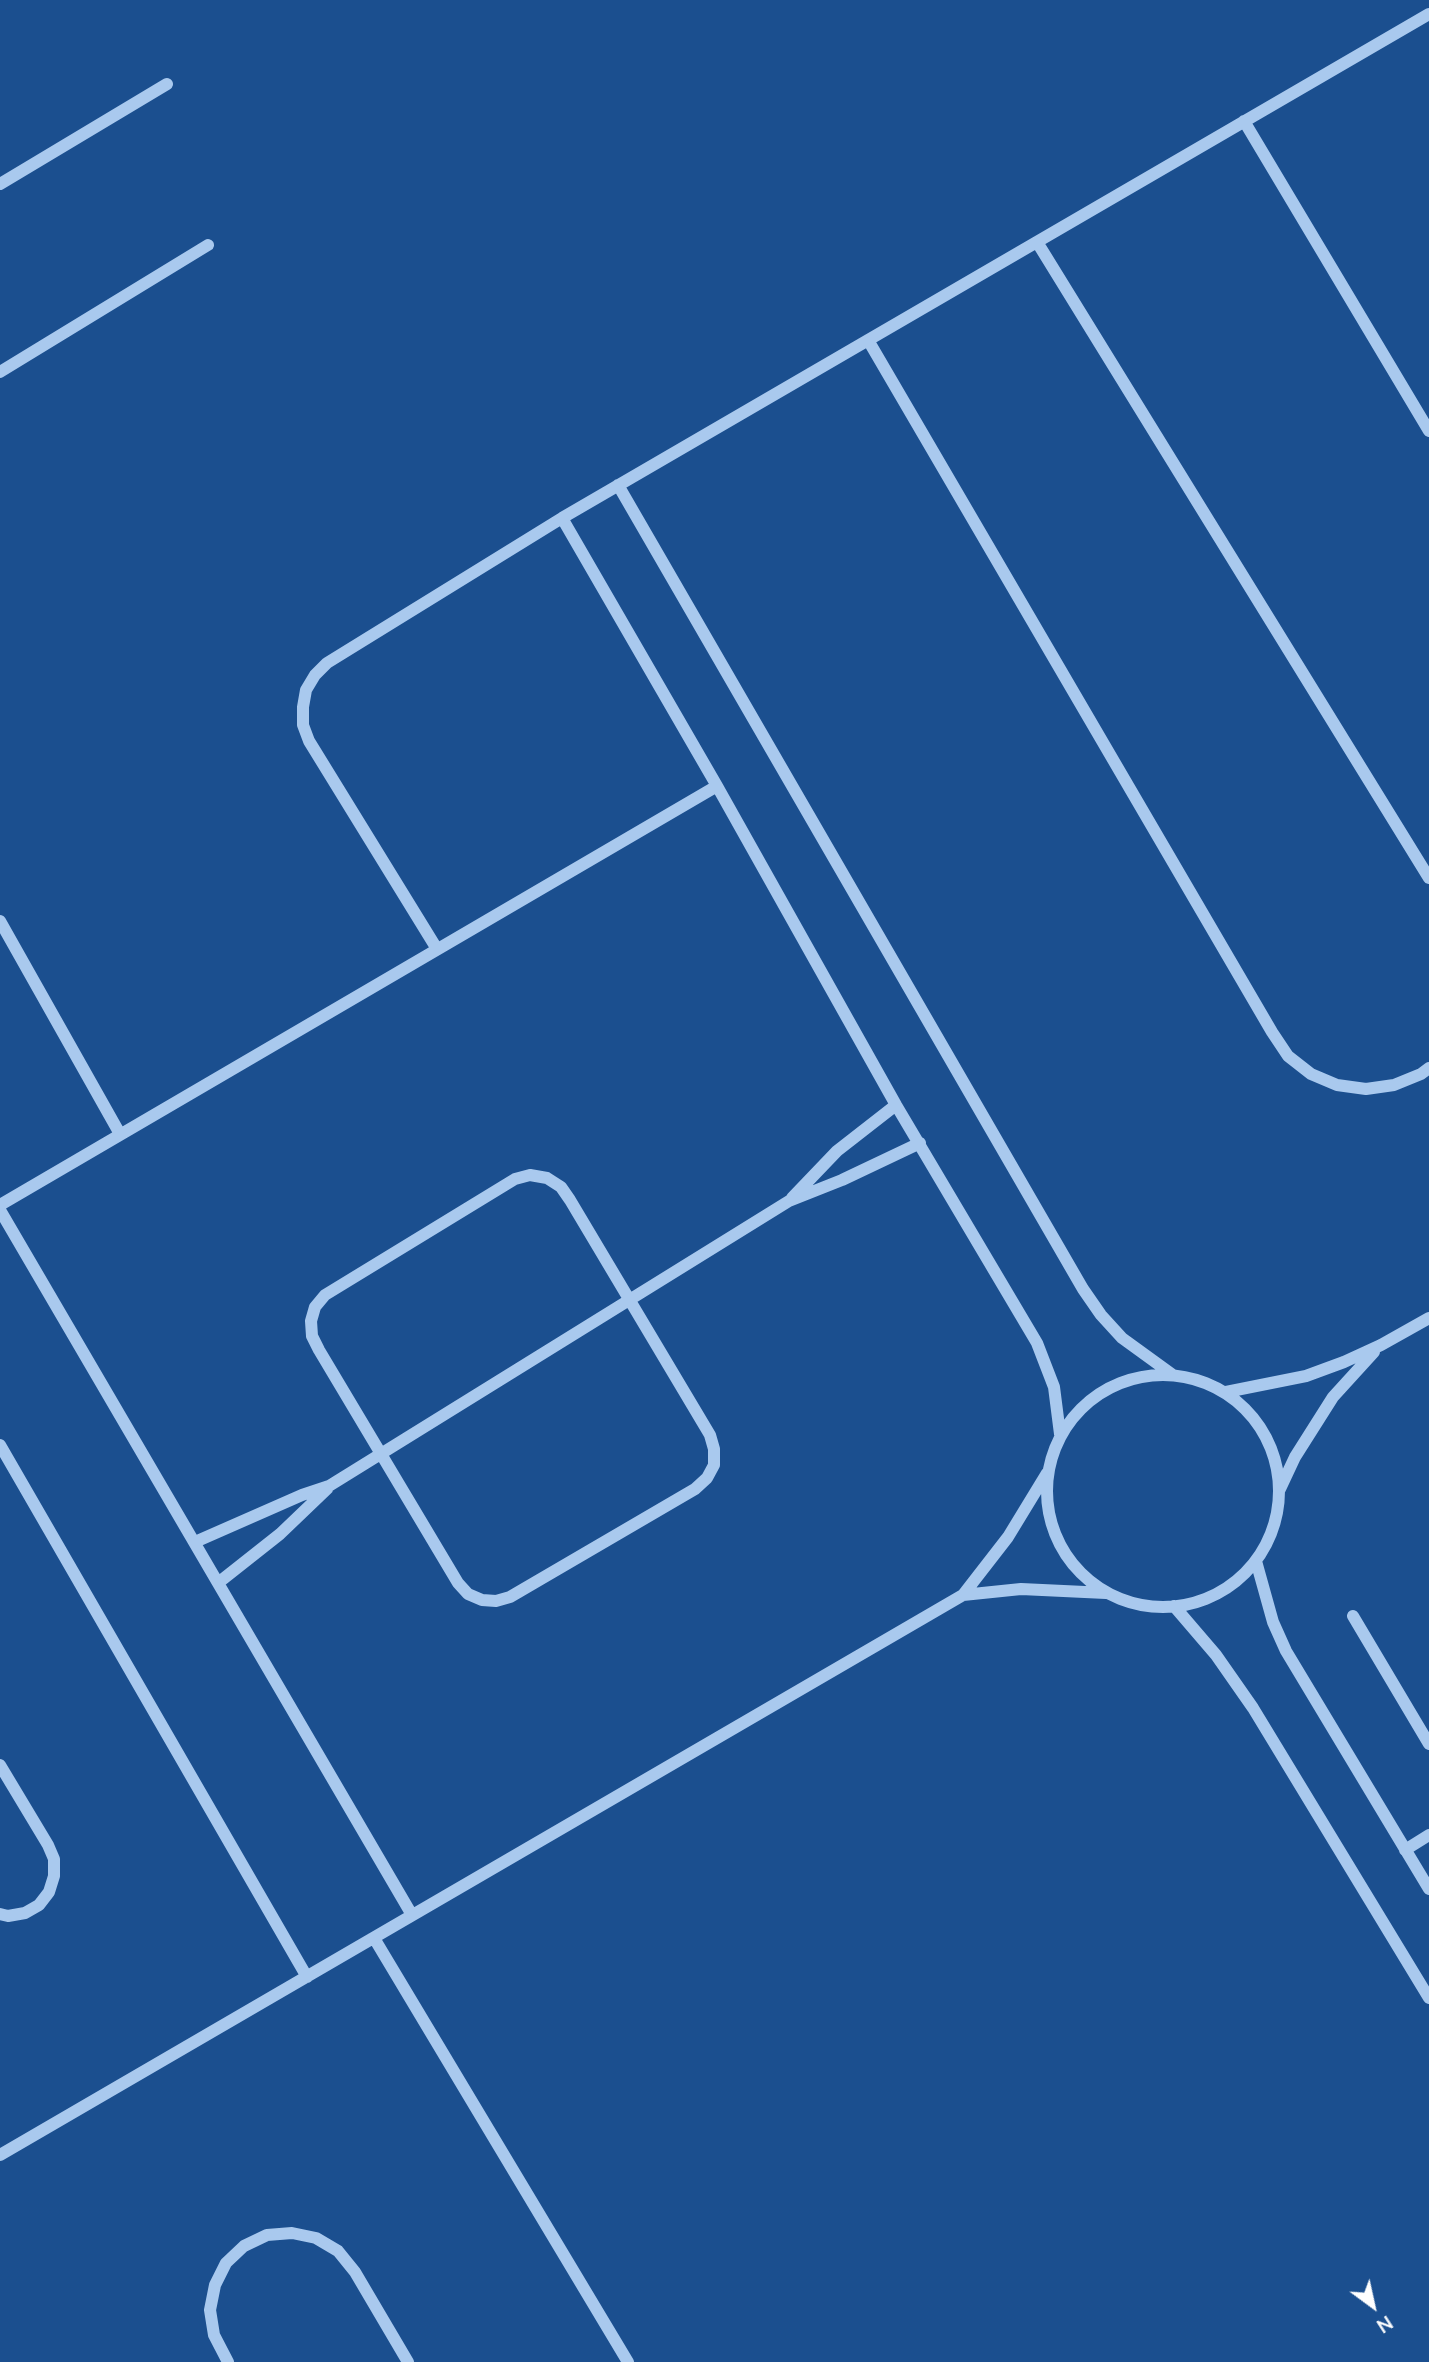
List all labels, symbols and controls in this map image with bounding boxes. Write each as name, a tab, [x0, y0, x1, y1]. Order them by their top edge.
north arrow	[1338, 2271, 1408, 2341]
text: N	[1371, 2309, 1397, 2338]

